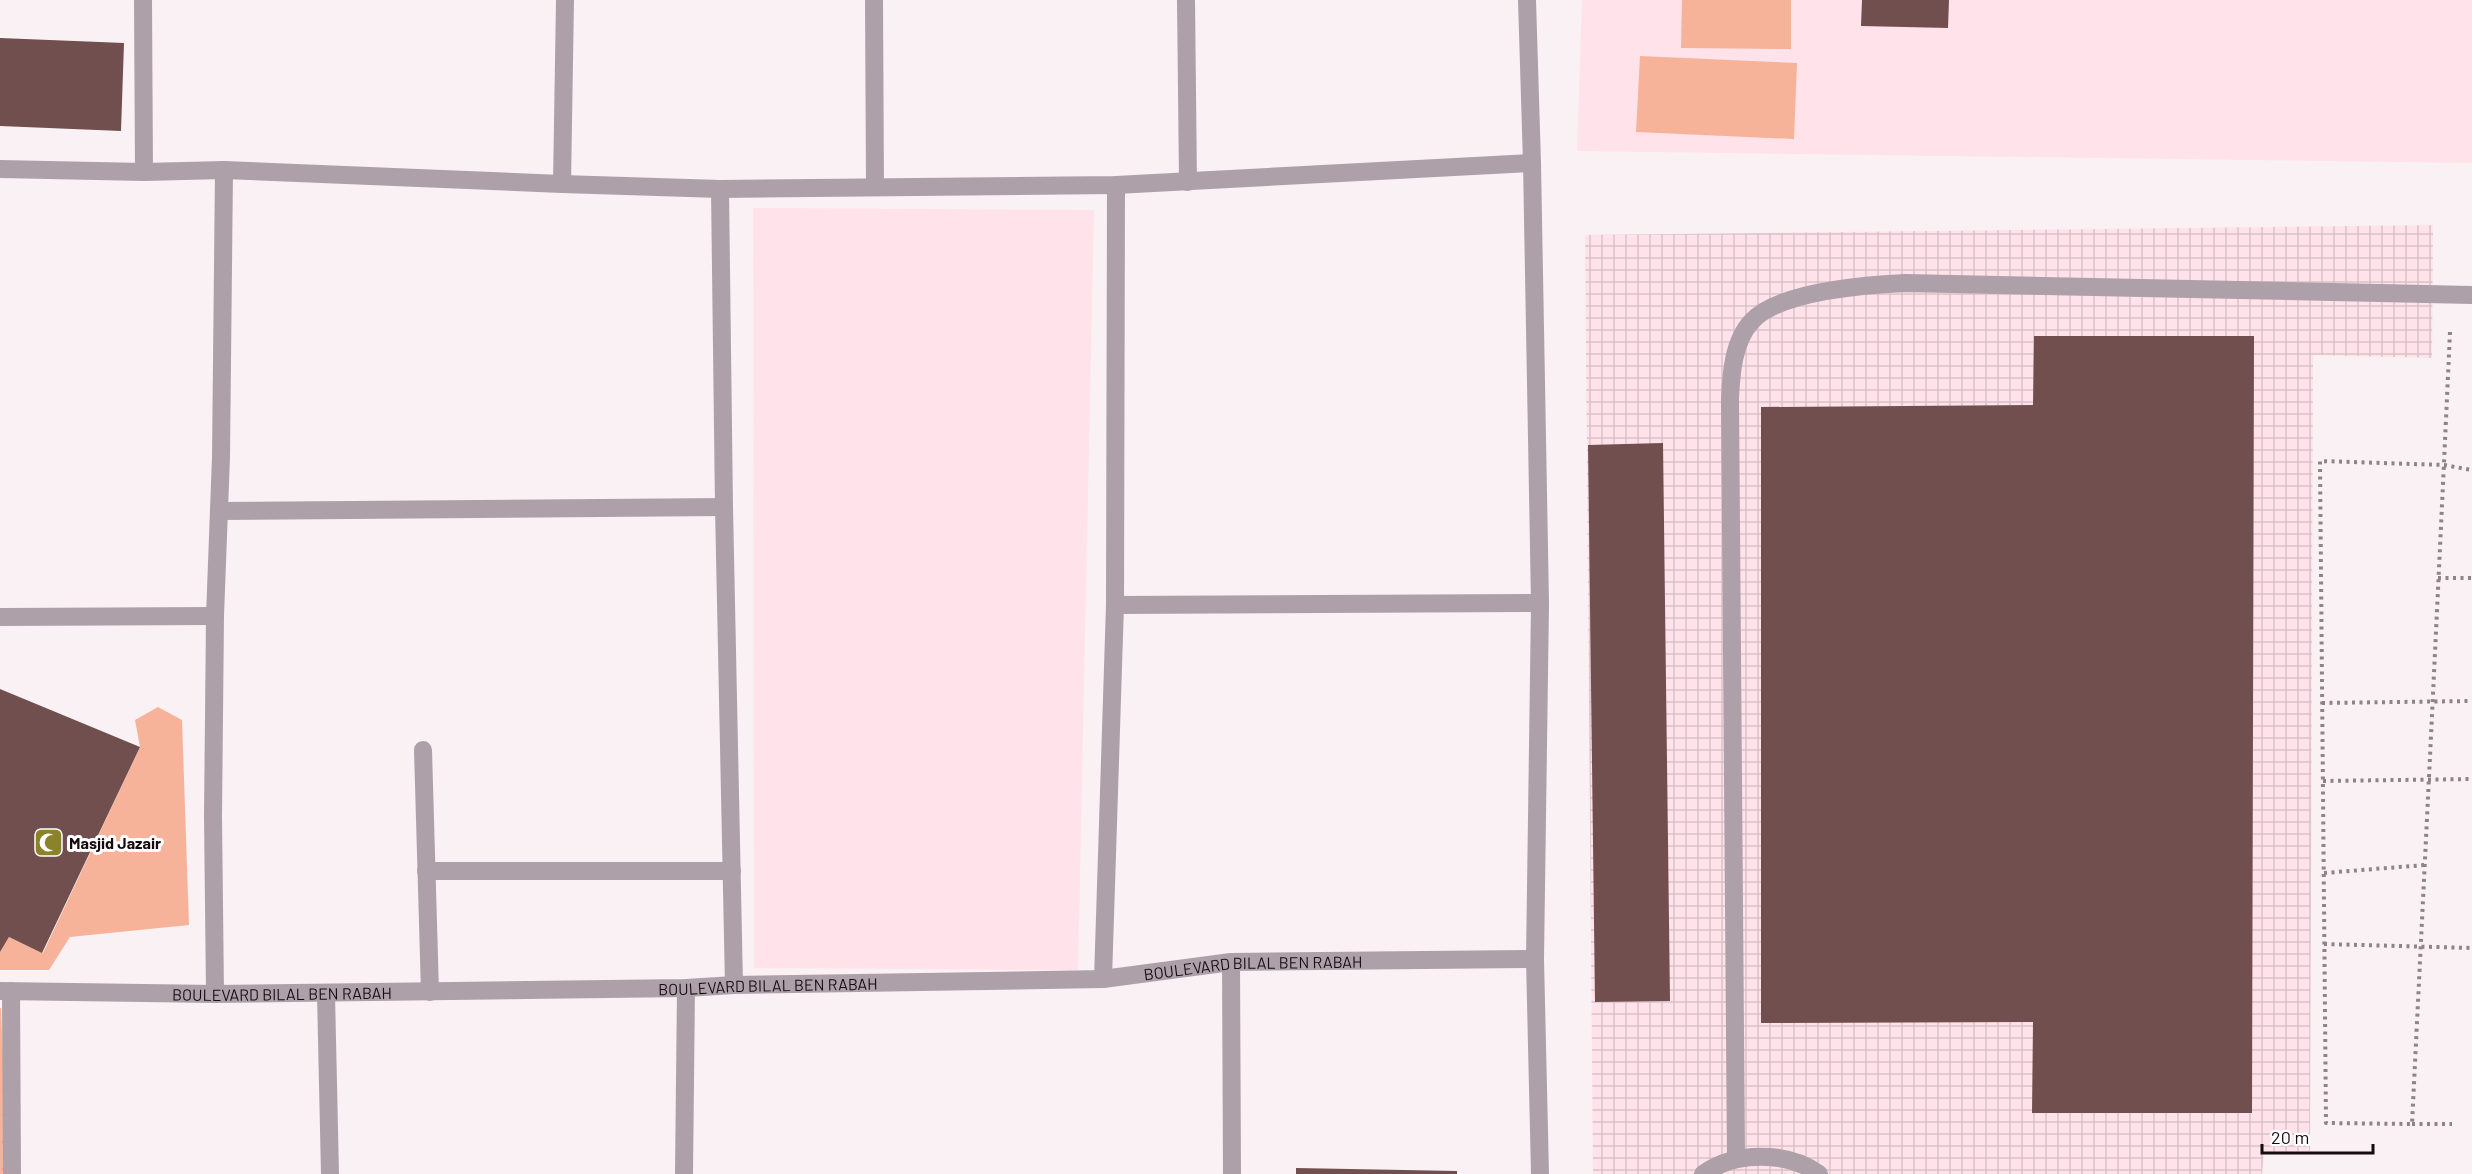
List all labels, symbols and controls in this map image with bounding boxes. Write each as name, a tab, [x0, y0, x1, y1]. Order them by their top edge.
mosque icon: Masjid Jazair	[32, 826, 64, 858]
place label: Masjid Jazair	[69, 833, 161, 852]
street label: BOULEVARD BILAL BEN RABAH	[1142, 951, 1363, 983]
street label: BOULEVARD BILAL BEN RABAH	[658, 973, 878, 998]
street label: BOULEVARD BILAL BEN RABAH	[172, 982, 392, 1004]
scale bar	[2262, 1117, 2373, 1155]
text: 20 m	[2271, 1126, 2309, 1148]

